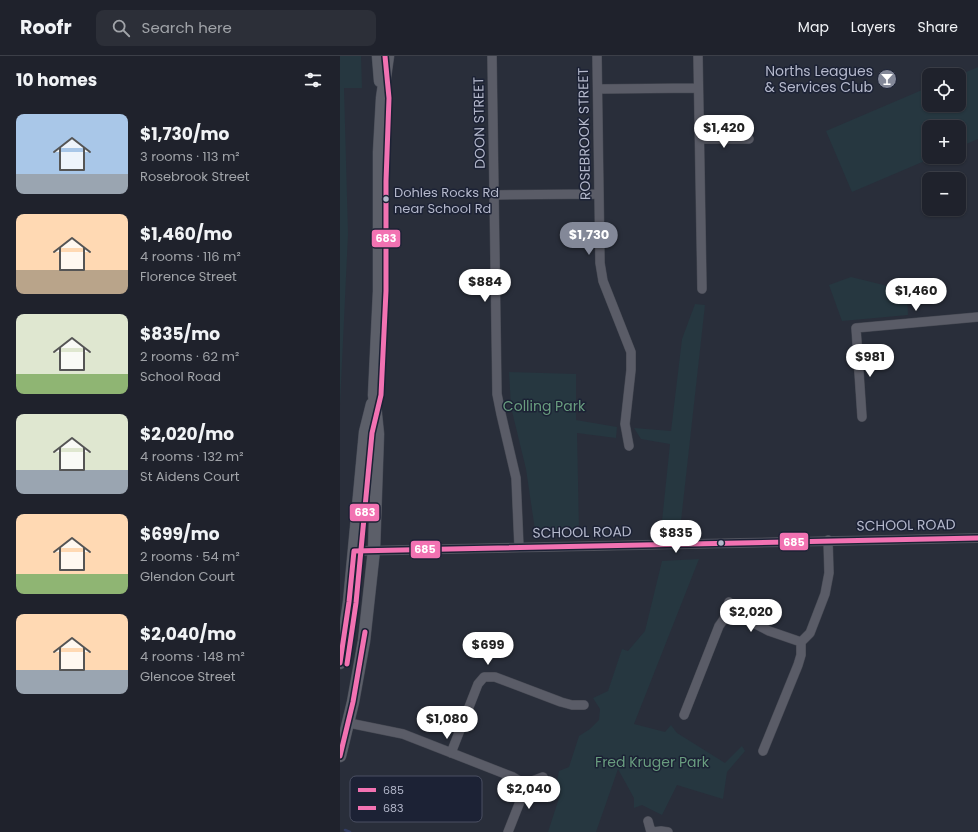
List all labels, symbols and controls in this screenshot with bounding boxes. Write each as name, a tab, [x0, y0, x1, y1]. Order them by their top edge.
search box	[96, 10, 376, 46]
text: Roofr	[20, 14, 72, 41]
icon: search	[110, 17, 132, 39]
text: Search here	[142, 17, 232, 38]
text: Map	[798, 17, 829, 37]
text: Layers	[851, 17, 895, 37]
text: Share	[917, 17, 958, 37]
place label: Norths Leagues & Services Club	[765, 61, 873, 97]
street label: ROSEBROOK STREET	[573, 67, 595, 200]
text: 10 homes	[16, 68, 97, 92]
bar icon: Norths Leagues & Services Club	[876, 68, 898, 90]
map controls	[922, 68, 966, 216]
button: locate	[922, 68, 966, 112]
icon: filters	[302, 69, 324, 91]
street label: DOON STREET	[468, 77, 490, 169]
pin: $1,420	[691, 115, 757, 149]
text: $1,420	[703, 118, 745, 137]
button: +	[922, 120, 966, 164]
text: $1,730/mo	[140, 122, 229, 146]
icon: home	[48, 130, 96, 178]
text: 3 rooms · 113 m²	[140, 147, 240, 166]
text: Rosebrook Street	[140, 167, 250, 186]
button: −	[922, 172, 966, 216]
place label: Dohles Rocks Rd near School Rd	[394, 183, 499, 218]
marker: Dohles Rocks Rd near School Rd	[381, 194, 391, 204]
text: $1,460/mo	[140, 222, 232, 246]
pin: $1,730	[556, 222, 622, 256]
text: $1,730	[569, 225, 609, 244]
line badge: 683	[371, 229, 401, 248]
icon: home	[48, 230, 96, 278]
text: 683	[376, 230, 397, 246]
text: 4 rooms · 116 m²	[140, 247, 241, 266]
text: Florence Street	[140, 267, 237, 286]
pin: $884	[461, 269, 509, 303]
text: $884	[468, 272, 502, 291]
pin: $1,460	[883, 278, 949, 312]
text: $1,460	[895, 281, 937, 300]
text: $835/mo	[140, 322, 220, 346]
icon: home	[48, 330, 96, 378]
pin: $981	[846, 344, 894, 378]
text: 2 rooms · 62 m²	[140, 347, 239, 366]
text: $981	[855, 347, 885, 366]
text: School Road	[140, 367, 221, 386]
park label: Colling Park	[503, 396, 586, 416]
text: $2,020/mo	[140, 422, 234, 446]
icon: home	[48, 430, 96, 478]
text: 4 rooms · 132 m²	[140, 447, 243, 466]
text: St Aidens Court	[140, 467, 239, 486]
line badge: 683	[349, 503, 380, 522]
text: 683	[355, 504, 376, 520]
street label: SCHOOL ROAD	[856, 514, 956, 536]
pin: $835	[652, 520, 700, 554]
street label: SCHOOL ROAD	[532, 521, 632, 543]
text: $699/mo	[140, 522, 219, 546]
text: $835	[659, 523, 693, 542]
icon: home	[48, 530, 96, 578]
line badge: 685	[779, 532, 809, 551]
text: 685	[783, 534, 805, 550]
unlabelled marker	[716, 538, 726, 548]
line badge: 685	[410, 540, 441, 559]
text: 685	[414, 541, 436, 557]
text: 2 rooms · 54 m²	[140, 547, 240, 566]
text: Glendon Court	[140, 567, 235, 586]
pin: $2,020	[718, 599, 784, 633]
text: $2,020	[729, 602, 773, 621]
text: $2,040/mo	[140, 622, 236, 646]
icon: home	[48, 630, 96, 678]
pin: $699	[464, 632, 512, 666]
text: $699	[472, 635, 504, 654]
text: 4 rooms · 148 m²	[140, 647, 245, 666]
text: Glencoe Street	[140, 667, 236, 686]
pin: $1,080	[414, 706, 480, 740]
text: $1,080	[426, 709, 468, 728]
park label: Fred Kruger Park	[595, 752, 710, 772]
legend	[350, 776, 482, 822]
pin: $2,040	[496, 776, 562, 810]
text: $2,040	[506, 779, 552, 798]
text: 685	[383, 782, 404, 798]
text: 683	[383, 800, 403, 816]

